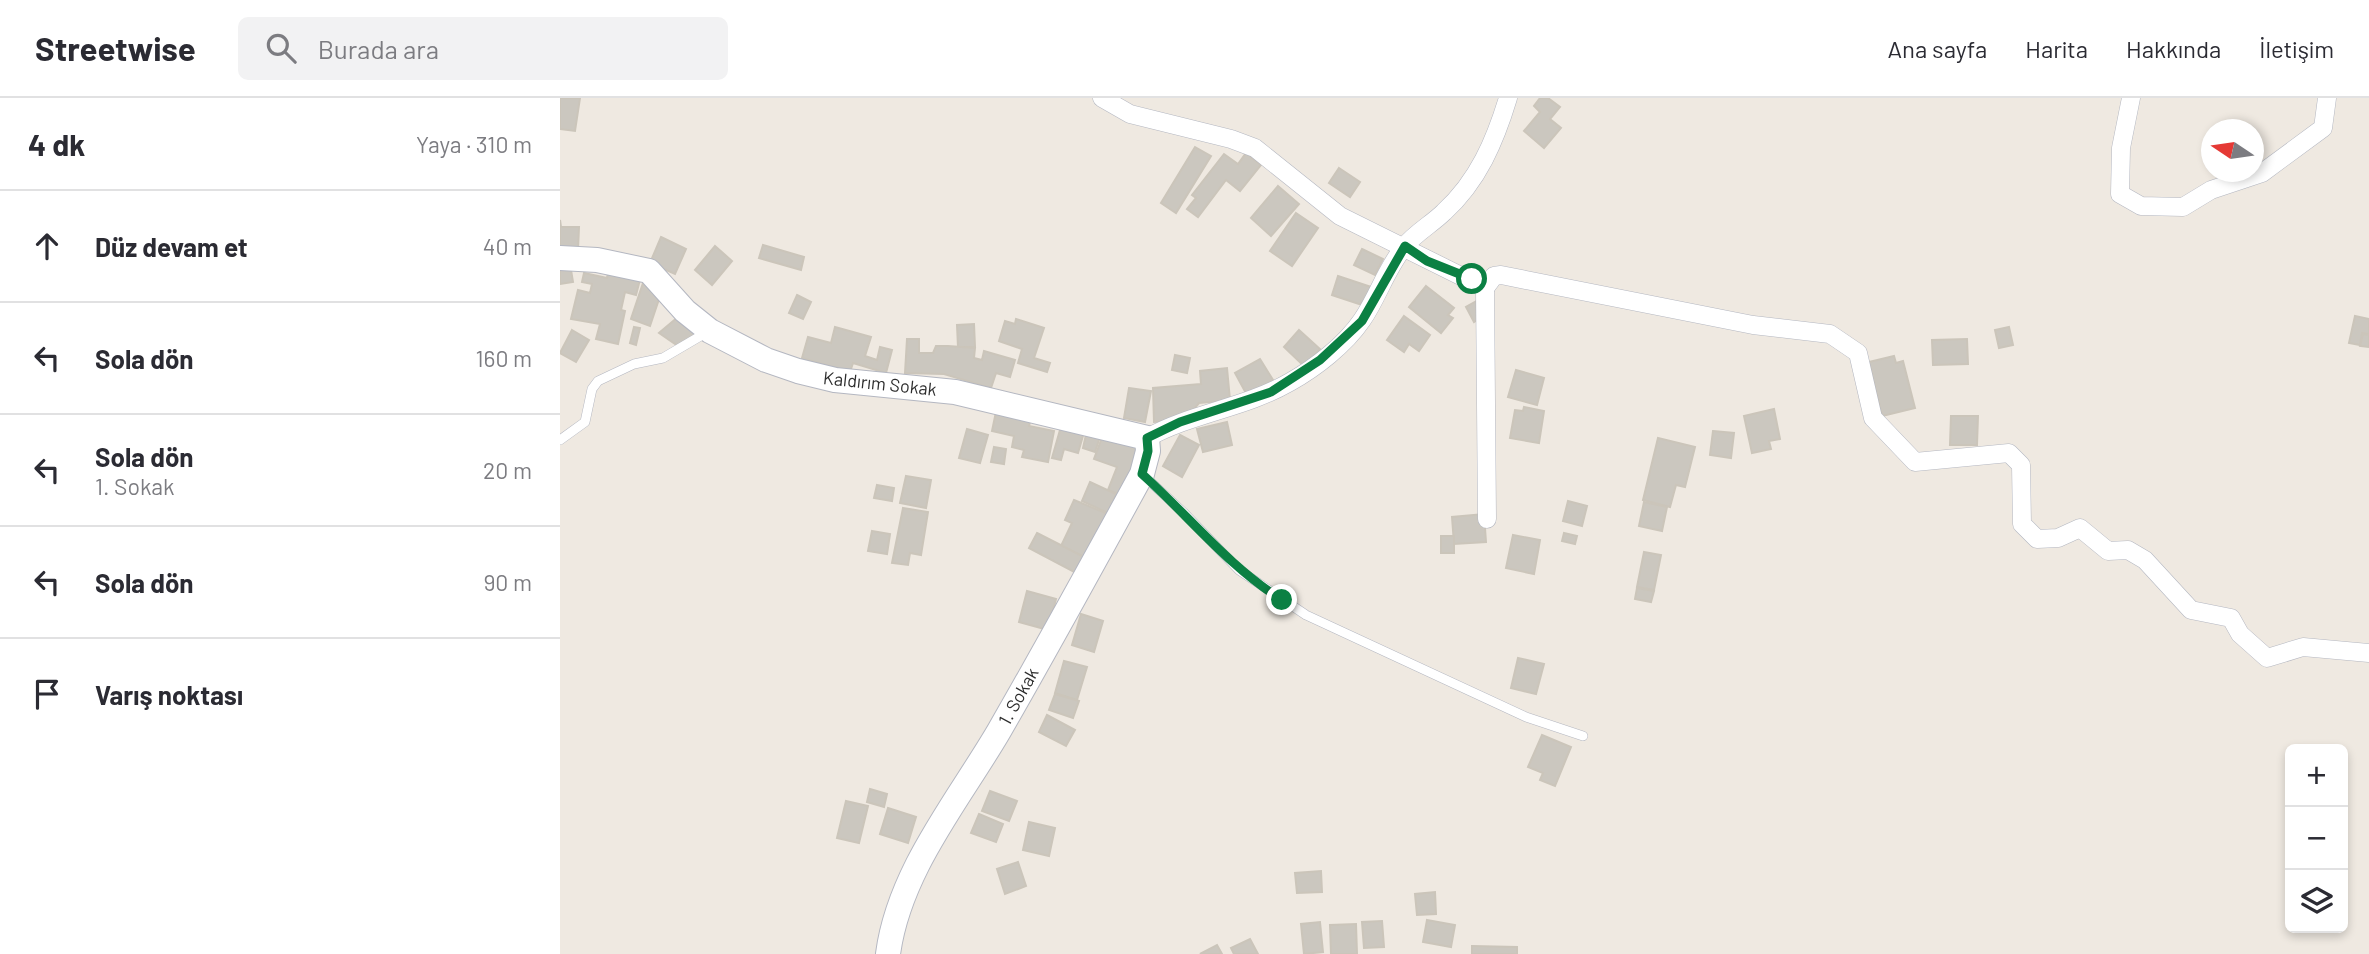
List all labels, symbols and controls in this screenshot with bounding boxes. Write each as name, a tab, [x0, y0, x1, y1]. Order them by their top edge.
search box	[238, 17, 728, 80]
text: Streetwise	[35, 28, 196, 68]
icon: search	[262, 29, 300, 67]
text: Burada ara	[318, 33, 439, 64]
text: Ana sayfa	[1888, 34, 1987, 63]
text: Harita	[2025, 34, 2088, 63]
text: Hakkında	[2126, 34, 2221, 63]
text: İletişim	[2259, 34, 2334, 63]
north arrow	[2201, 119, 2264, 182]
text: 4 dk	[28, 126, 85, 162]
text: Yaya · 310 m	[416, 130, 532, 158]
icon: ahead	[28, 227, 66, 265]
text: Düz devam et	[95, 231, 248, 262]
text: 40 m	[483, 232, 532, 260]
route start	[1456, 263, 1487, 294]
icon: left	[28, 339, 66, 377]
text: Sola dön	[95, 343, 193, 374]
text: 160 m	[475, 344, 532, 372]
street label: Kaldırım Sokak	[822, 366, 938, 400]
text: Sola dön	[95, 441, 193, 472]
icon: left	[28, 451, 66, 489]
text: 20 m	[483, 456, 532, 484]
text: 1. Sokak	[95, 472, 175, 500]
icon: left	[28, 563, 66, 601]
text: Sola dön	[95, 567, 193, 598]
text: 90 m	[483, 568, 532, 596]
route end	[1266, 584, 1297, 615]
street label: 1. Sokak	[993, 663, 1043, 729]
icon: arrive	[28, 675, 66, 713]
text: Varış noktası	[95, 679, 243, 710]
map controls	[2285, 744, 2348, 933]
button: +	[2285, 744, 2348, 807]
button: −	[2285, 807, 2348, 870]
button: layers	[2285, 870, 2348, 933]

